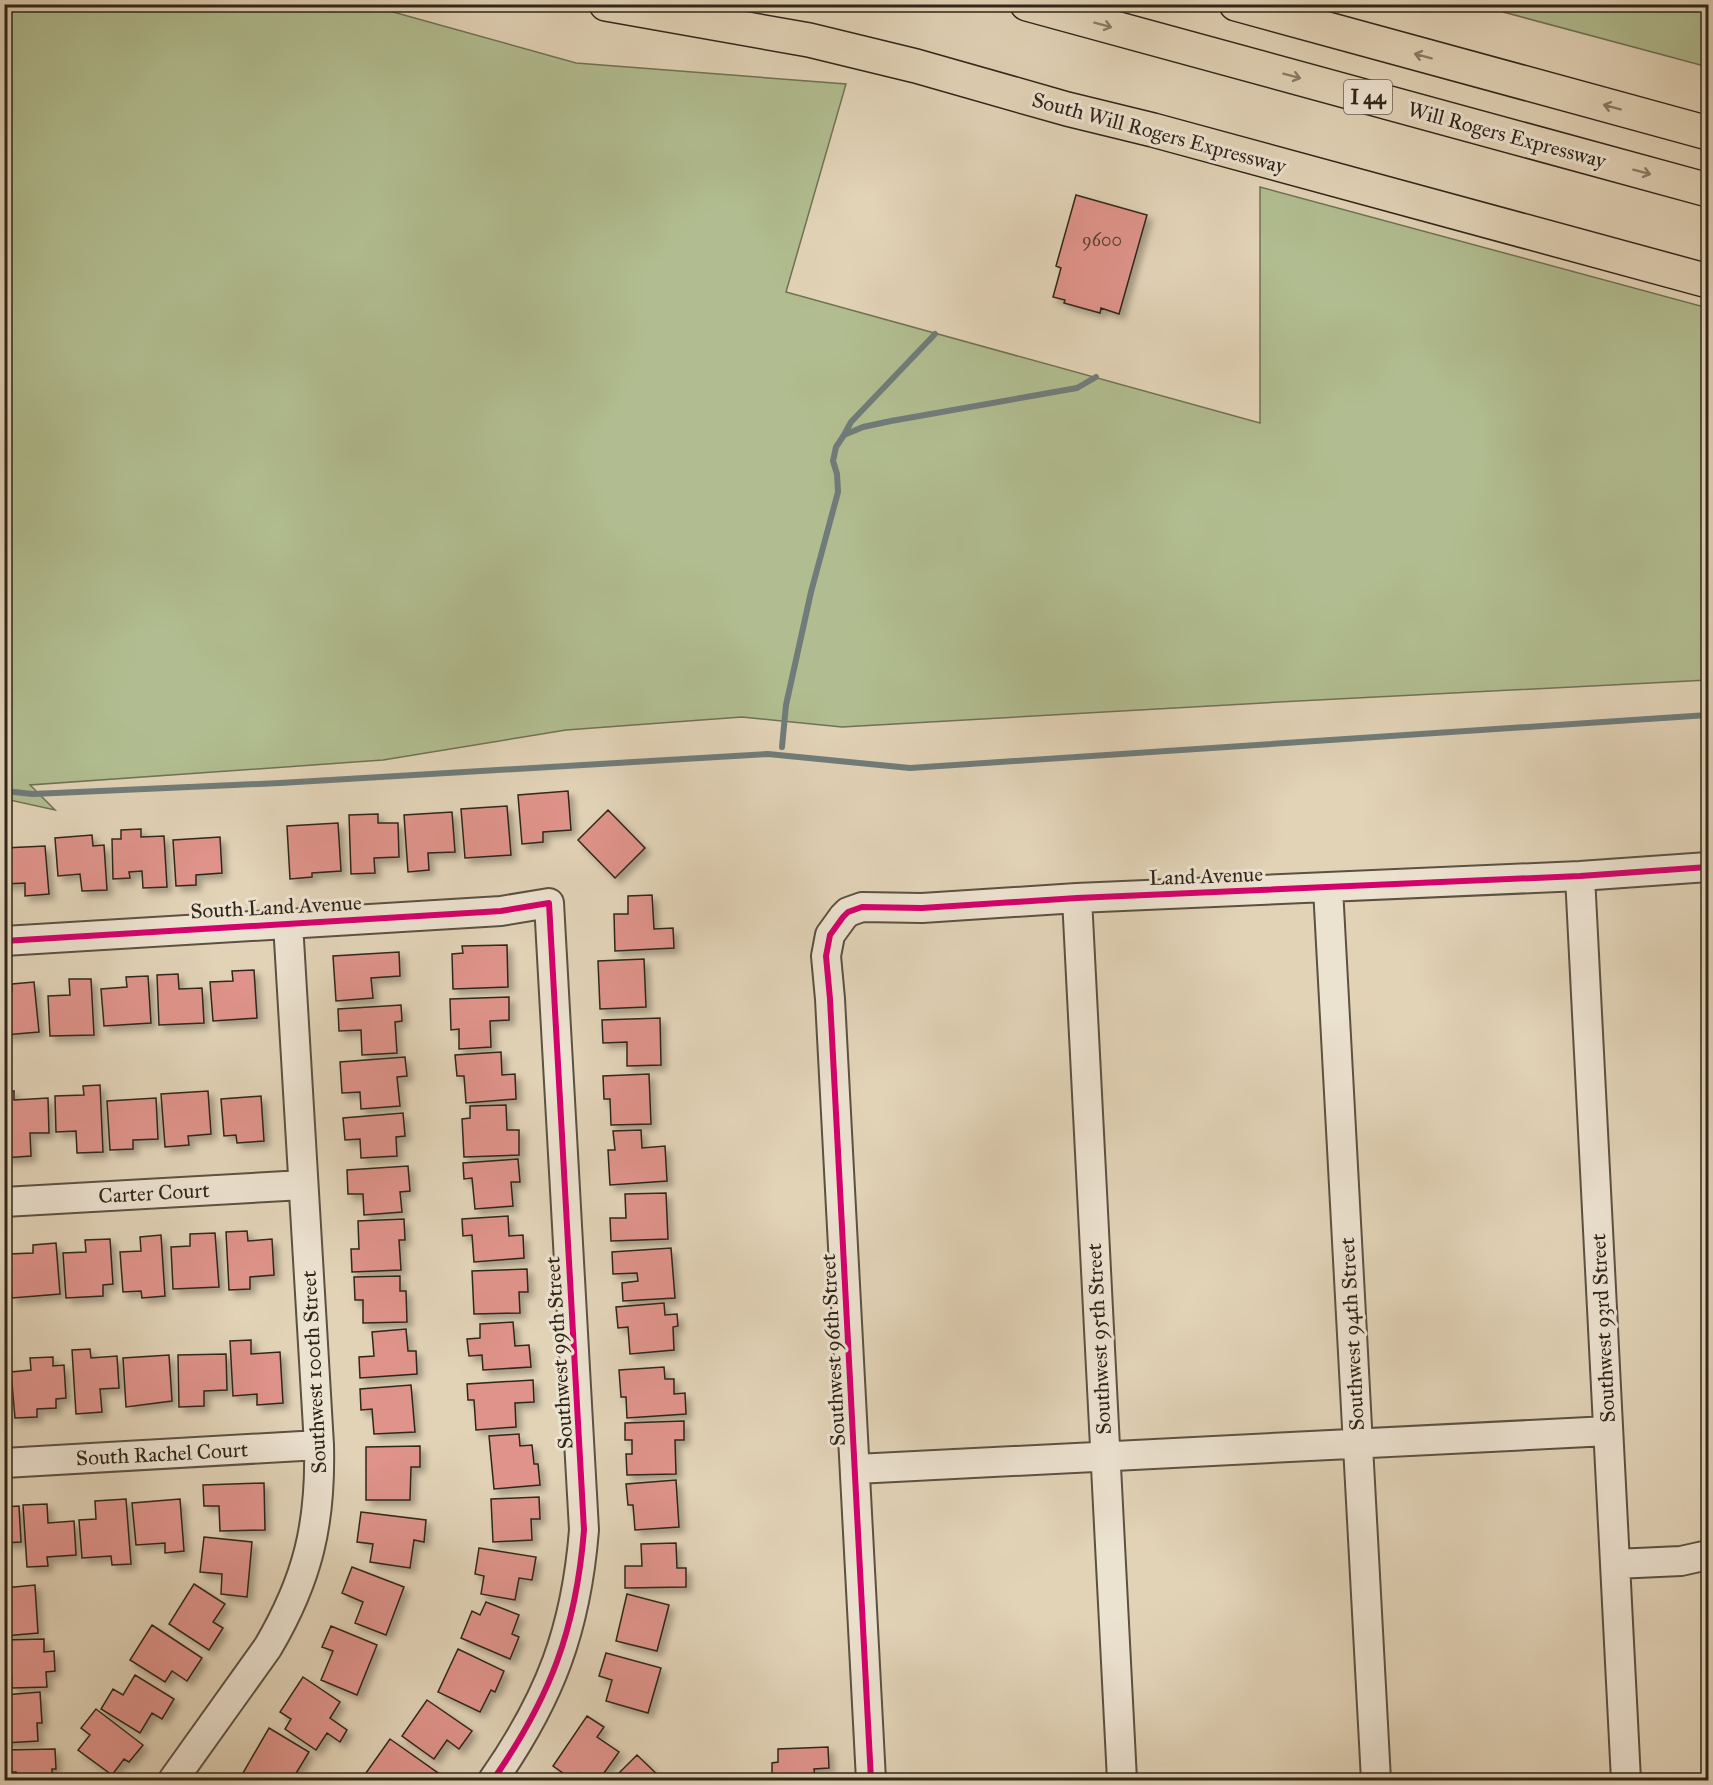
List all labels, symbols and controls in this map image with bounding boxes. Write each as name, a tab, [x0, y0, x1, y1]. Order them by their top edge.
one-way arrow	[1094, 20, 1113, 32]
one-way arrow	[1414, 49, 1433, 61]
one-way arrow	[1282, 71, 1301, 83]
road number: I 44	[1344, 80, 1392, 114]
street label: South Will Rogers Expressway	[1029, 87, 1290, 180]
street label: Will Rogers Expressway	[1405, 96, 1610, 174]
one-way arrow	[1602, 101, 1621, 112]
one-way arrow	[1632, 166, 1651, 178]
house number: 9600	[1082, 229, 1122, 251]
street label: Land Avenue	[1149, 861, 1264, 891]
street label: South Land Avenue	[190, 890, 363, 924]
street label: Carter Court	[98, 1177, 211, 1209]
street label: Southwest 93rd Street	[1585, 1232, 1621, 1423]
street label: Southwest 94th Street	[1334, 1236, 1370, 1431]
street label: Southwest 95th Street	[1081, 1242, 1117, 1435]
street label: Southwest 96th Street	[815, 1253, 851, 1447]
street label: Southwest 99th Street	[539, 1255, 579, 1450]
street label: Southwest 100th Street	[296, 1269, 332, 1474]
street label: South Rachel Court	[75, 1436, 249, 1471]

